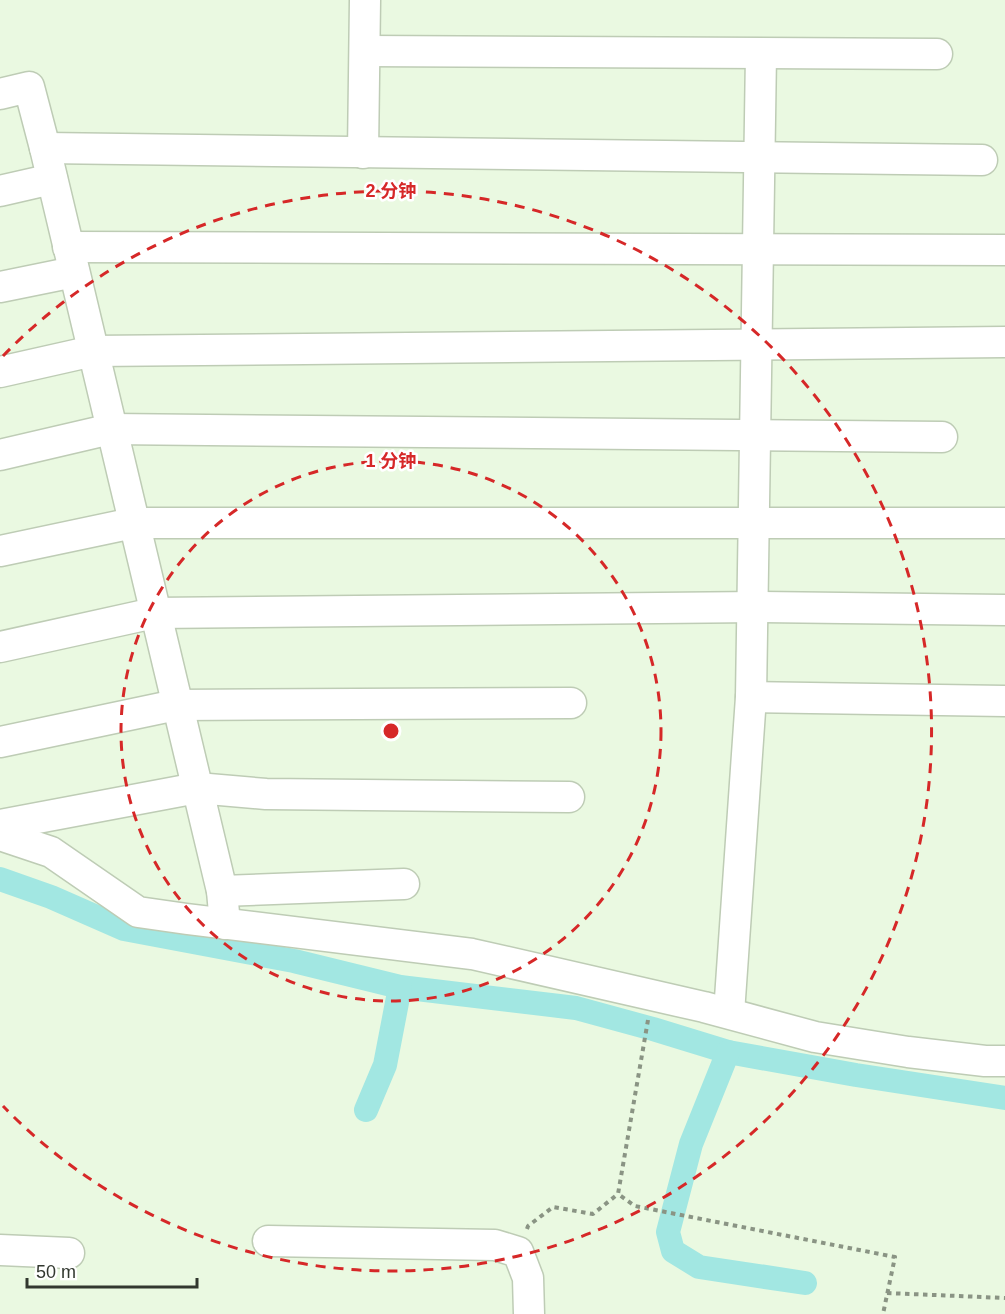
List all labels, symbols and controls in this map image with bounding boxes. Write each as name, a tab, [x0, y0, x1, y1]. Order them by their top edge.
text: 2 分钟	[365, 181, 417, 201]
text: 1 分钟	[365, 451, 417, 471]
centre of rings	[381, 721, 401, 741]
scale bar	[27, 1251, 196, 1289]
text: 50 m	[36, 1262, 76, 1282]

